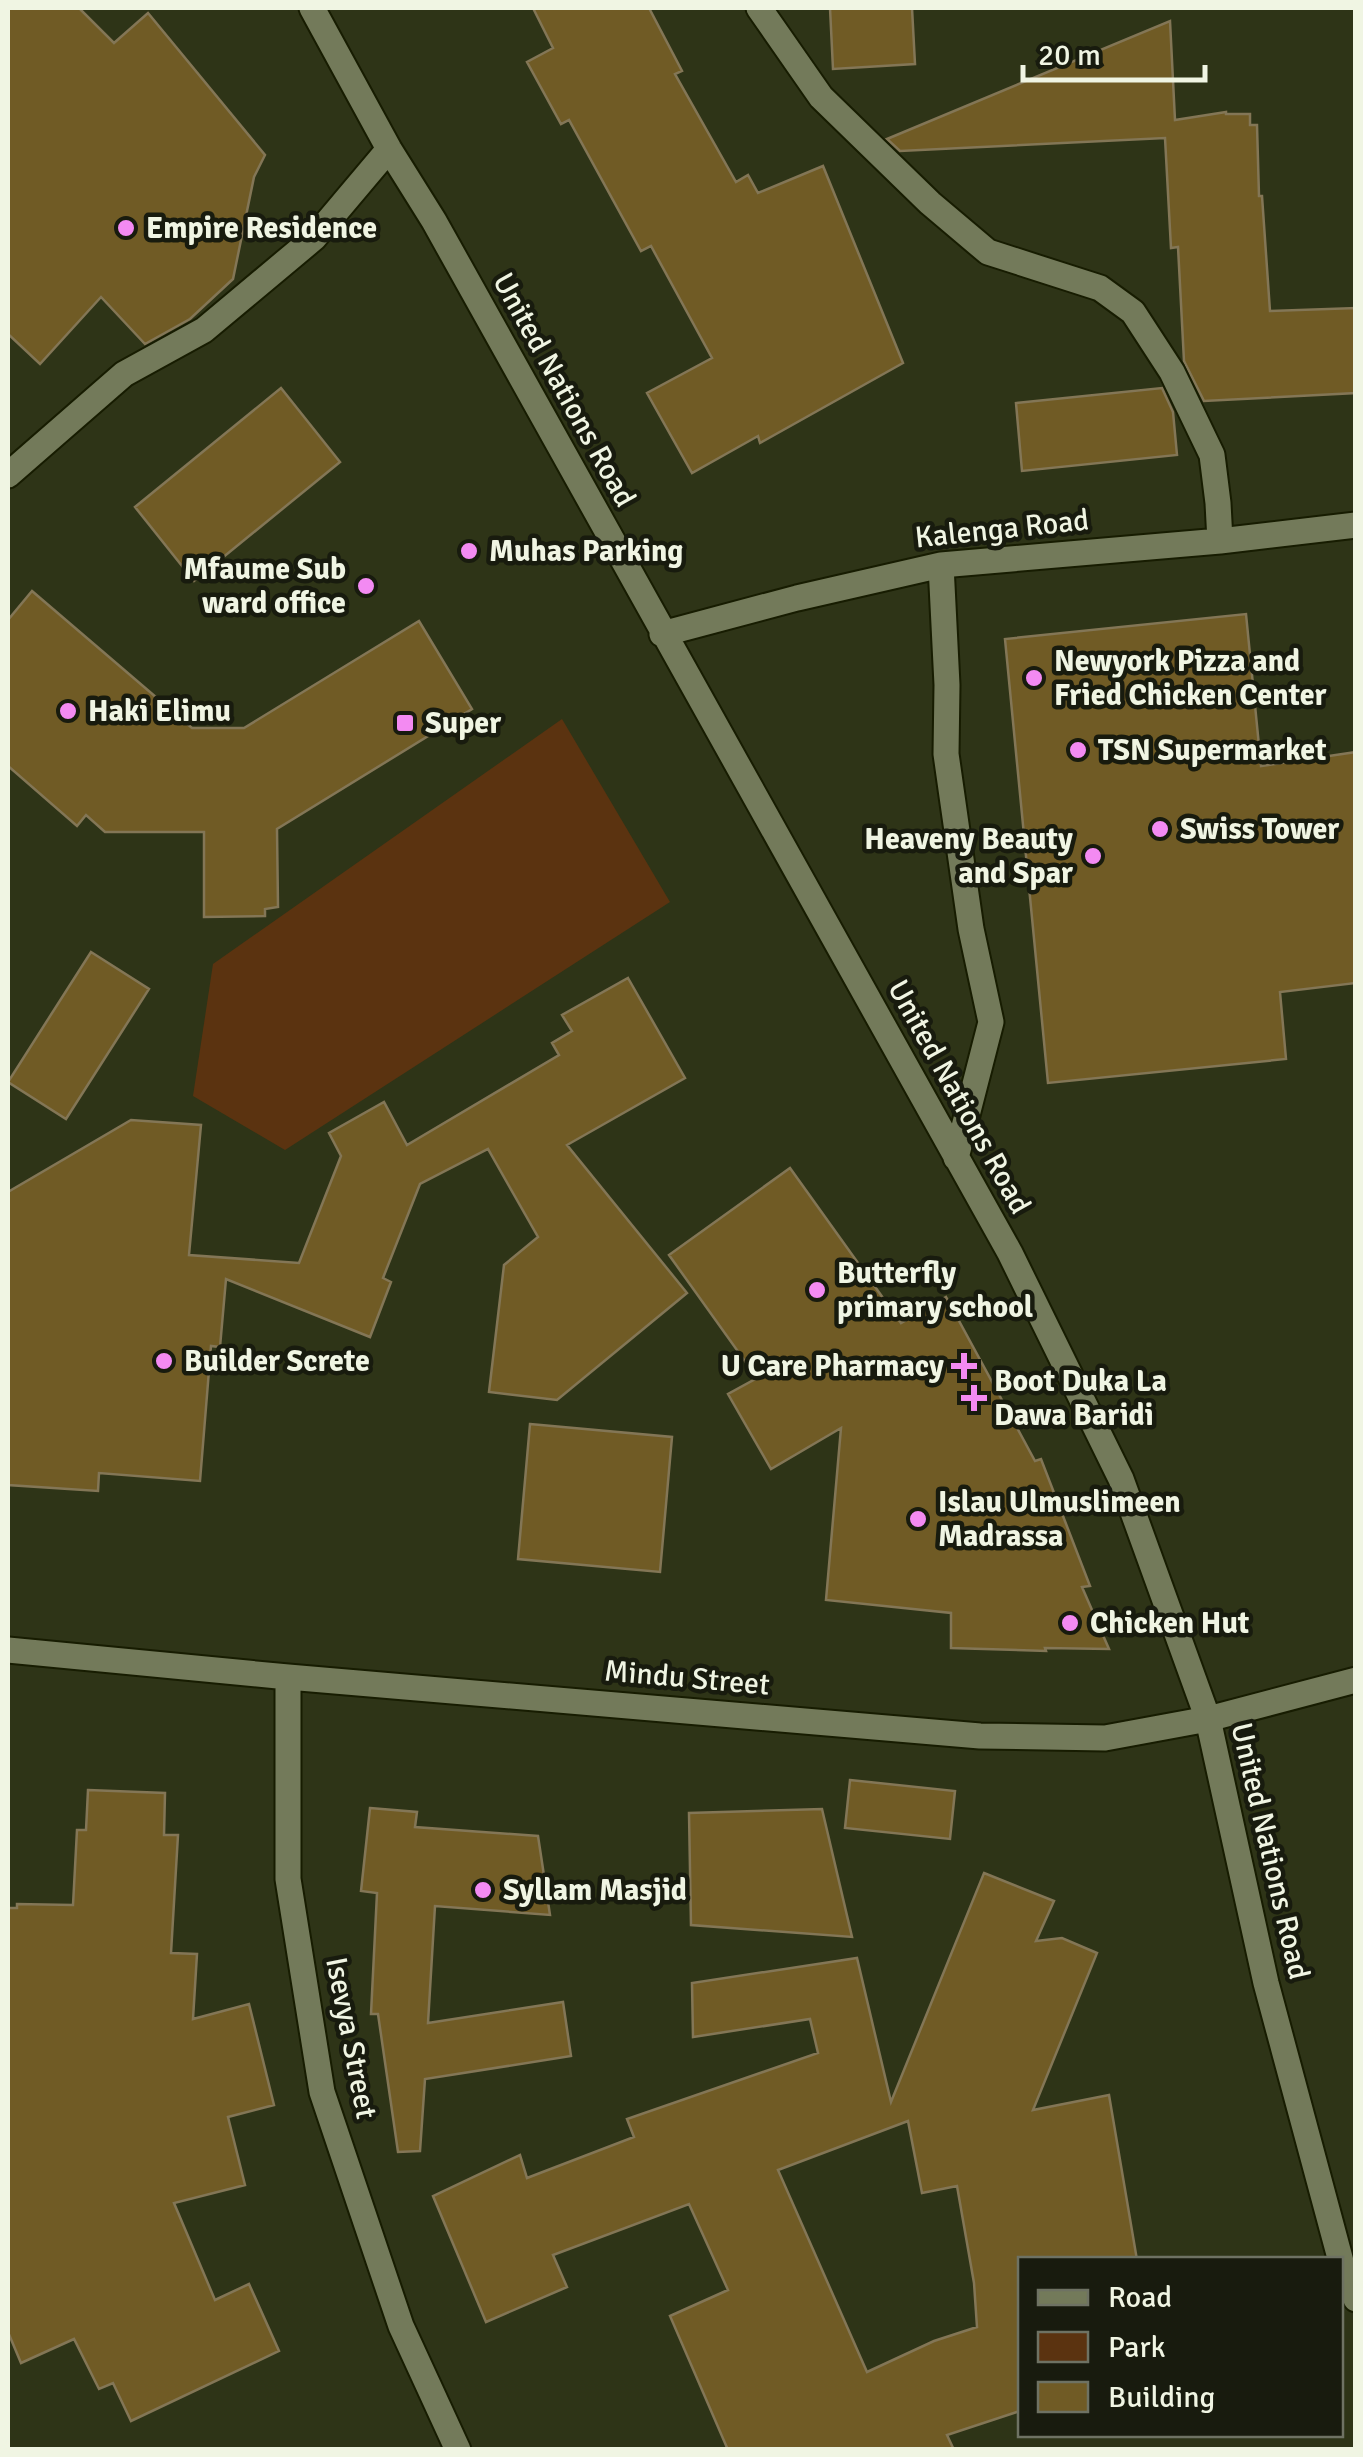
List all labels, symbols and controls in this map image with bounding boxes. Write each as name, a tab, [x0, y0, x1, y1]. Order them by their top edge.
scale bar	[1023, 20, 1206, 82]
text: 20 m	[1038, 37, 1101, 74]
place label: Empire Residence	[146, 210, 377, 247]
marker: Empire Residence	[115, 217, 137, 239]
street label: United Nations Road	[484, 266, 644, 514]
street label: Kalenga Road	[913, 501, 1091, 557]
place label: Muhas Parking	[489, 533, 683, 570]
marker: Muhas Parking	[458, 540, 480, 562]
place label: Mfaume Sub ward office	[183, 551, 346, 622]
marker: Mfaume Sub ward office	[355, 575, 377, 597]
place label: Newyork Pizza and Fried Chicken Center	[1054, 643, 1327, 714]
marker: Newyork Pizza and Fried Chicken Center	[1023, 667, 1045, 689]
place label: Haki Elimu	[88, 693, 231, 730]
marker: Haki Elimu	[57, 700, 79, 722]
place label: Super	[425, 705, 501, 742]
marker: Super	[394, 712, 416, 734]
place label: TSN Supermarket	[1098, 732, 1326, 769]
marker: TSN Supermarket	[1067, 739, 1089, 761]
place label: Swiss Tower	[1180, 811, 1339, 848]
marker: Swiss Tower	[1149, 818, 1171, 840]
place label: Heaveny Beauty and Spar	[864, 821, 1073, 892]
marker: Heaveny Beauty and Spar	[1082, 845, 1104, 867]
street label: United Nations Road	[879, 973, 1039, 1221]
place label: Butterfly primary school	[837, 1255, 1033, 1326]
marker: Butterfly primary school	[806, 1279, 828, 1301]
place label: Builder Screte	[184, 1343, 370, 1380]
place label: U Care Pharmacy	[721, 1348, 944, 1385]
marker: Builder Screte	[153, 1350, 175, 1372]
marker: U Care Pharmacy	[953, 1355, 975, 1377]
place label: Boot Duka La Dawa Baridi	[994, 1363, 1167, 1434]
marker: Boot Duka La Dawa Baridi	[963, 1387, 985, 1409]
place label: Islau Ulmuslimeen Madrassa	[938, 1484, 1181, 1555]
marker: Islau Ulmuslimeen Madrassa	[907, 1508, 929, 1530]
place label: Chicken Hut	[1090, 1605, 1249, 1642]
marker: Chicken Hut	[1059, 1612, 1081, 1634]
street label: Mindu Street	[603, 1652, 771, 1704]
street label: United Nations Road	[1222, 1719, 1318, 1983]
place label: Syllam Masjid	[503, 1872, 687, 1909]
marker: Syllam Masjid	[472, 1879, 494, 1901]
street label: Isevya Street	[317, 1954, 385, 2122]
legend	[1018, 2257, 1343, 2437]
text: Road	[1108, 2279, 1172, 2316]
text: Park	[1108, 2329, 1166, 2366]
text: Building	[1108, 2379, 1215, 2416]

